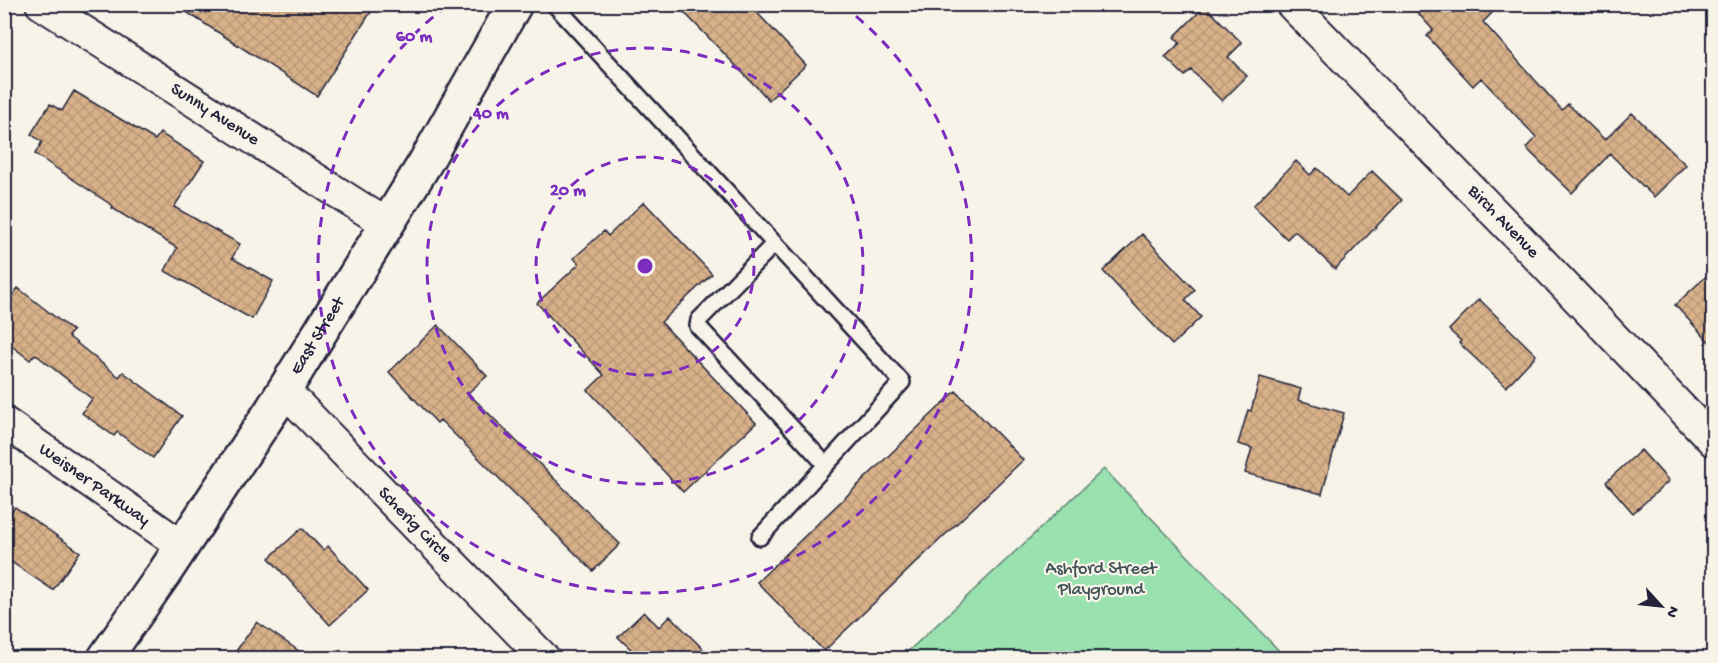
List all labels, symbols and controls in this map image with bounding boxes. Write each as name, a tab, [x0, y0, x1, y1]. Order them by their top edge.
text: 60 m	[396, 27, 432, 48]
street label: Sunny Avenue	[166, 79, 264, 151]
text: 40 m	[472, 104, 509, 125]
street label: Birch Avenue	[1462, 180, 1544, 263]
text: 20 m	[550, 181, 586, 202]
centre of rings	[635, 256, 655, 276]
street label: East Street	[286, 292, 351, 379]
street label: Weisner Parkway	[35, 439, 154, 531]
street label: Scherig Circle	[373, 483, 457, 568]
park label: Ashford Street Playground	[1046, 559, 1158, 601]
north arrow	[1631, 576, 1691, 636]
text: N	[1660, 602, 1682, 621]

